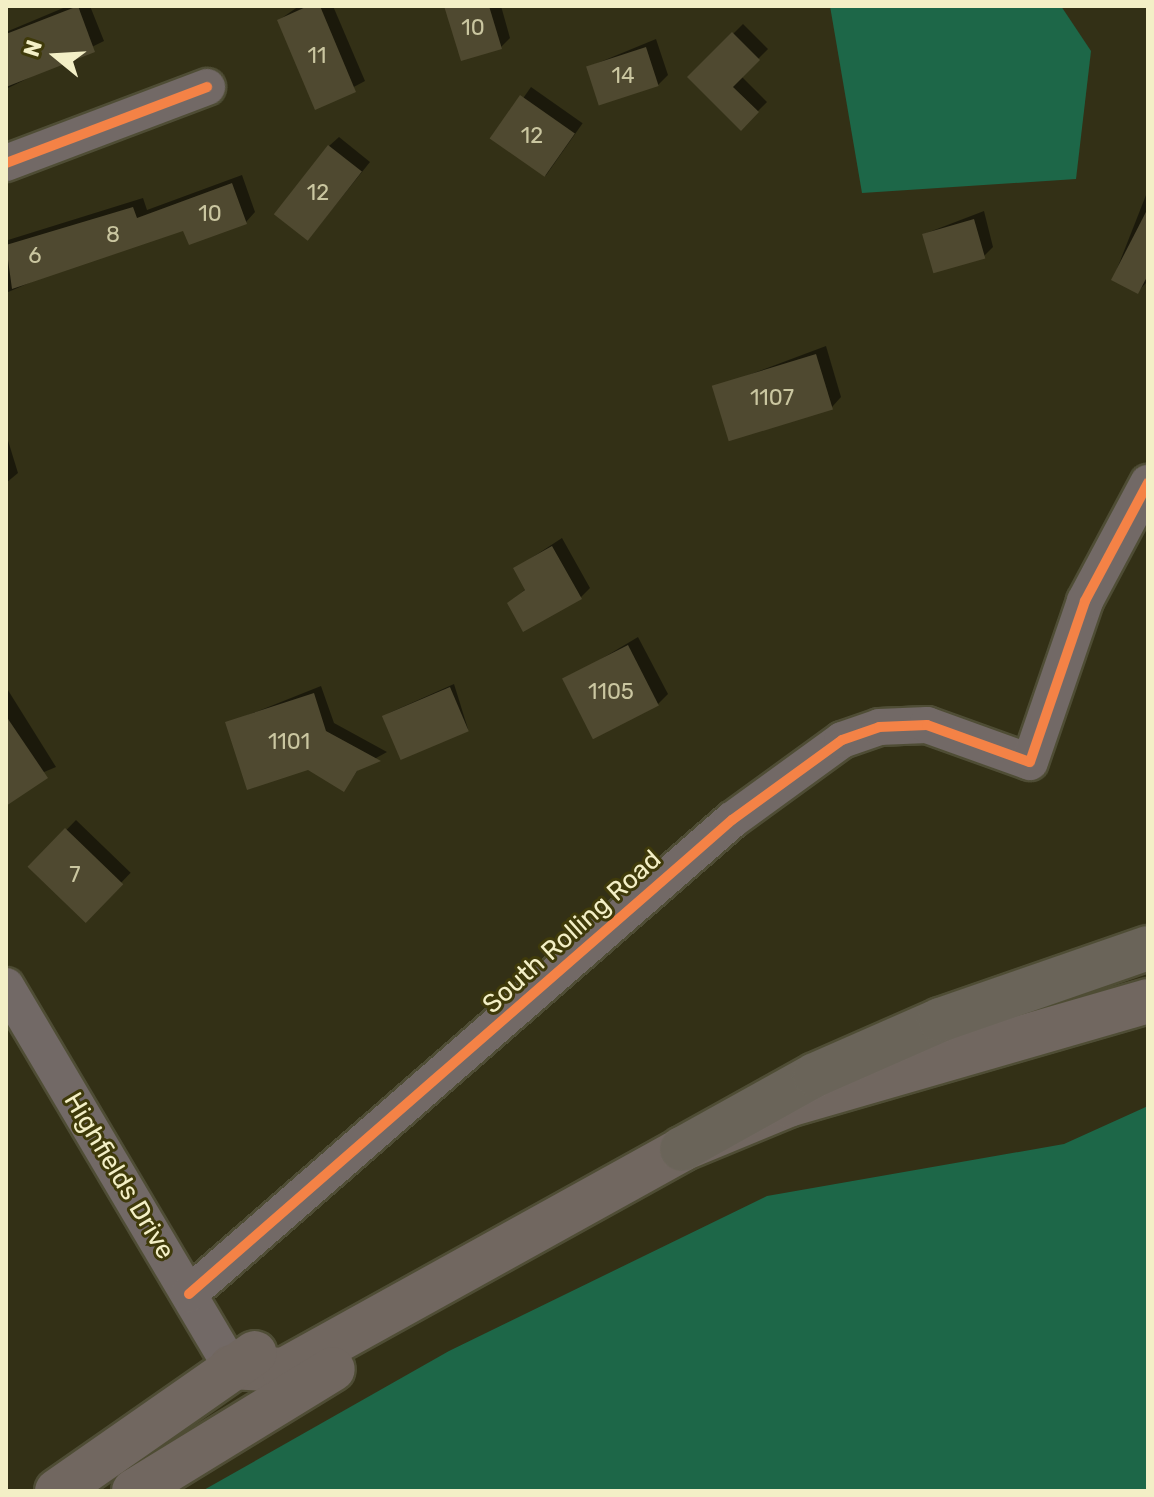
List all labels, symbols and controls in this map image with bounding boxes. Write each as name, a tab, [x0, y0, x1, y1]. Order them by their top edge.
house number: 10	[461, 15, 485, 41]
north arrow	[16, 16, 96, 96]
text: N	[17, 37, 48, 60]
house number: 11	[308, 43, 326, 69]
house number: 14	[611, 63, 635, 89]
house number: 12	[521, 123, 543, 149]
house number: 12	[307, 180, 329, 206]
house number: 10	[198, 201, 222, 227]
house number: 8	[106, 222, 120, 248]
house number: 6	[28, 243, 42, 269]
house number: 1107	[750, 385, 794, 411]
house number: 1105	[588, 679, 634, 705]
house number: 1101	[268, 729, 310, 755]
street label: South Rolling Road	[476, 844, 668, 1020]
house number: 7	[69, 862, 81, 888]
street label: Highfields Drive	[57, 1087, 181, 1265]

